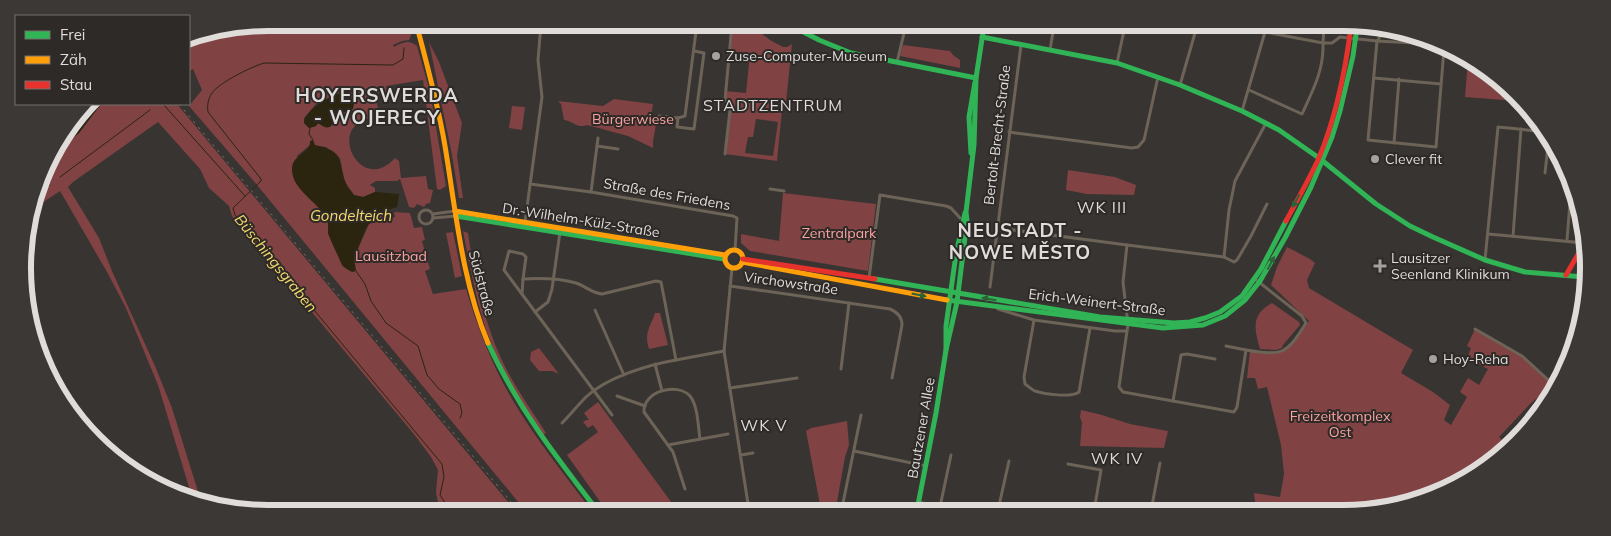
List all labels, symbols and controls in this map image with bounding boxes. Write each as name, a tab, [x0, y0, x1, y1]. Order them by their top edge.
legend	[15, 15, 190, 105]
text: Frei	[60, 25, 85, 44]
place label: Zuse-Computer-Museum	[726, 47, 887, 65]
text: Zäh	[60, 50, 87, 69]
marker: Zuse-Computer-Museum	[710, 50, 722, 62]
street label: Bertolt-Brecht-Straße	[979, 64, 1015, 206]
text: Stau	[60, 75, 92, 94]
district label: HOYERSWERDA - WOJERECY	[295, 83, 459, 129]
district label: STADTZENTRUM	[703, 95, 843, 115]
park label: Bürgerwiese	[592, 110, 674, 128]
place label: Clever fit	[1385, 150, 1442, 168]
marker: Clever fit	[1369, 153, 1381, 165]
street label: Straße des Friedens	[602, 174, 732, 214]
one-way arrow	[1292, 194, 1300, 208]
district label: WK III	[1077, 197, 1127, 217]
street label: Dr.-Wilhelm-Külz-Straße	[501, 199, 661, 241]
water label: Gondelteich	[310, 206, 392, 225]
water label: Büschingsgraben	[231, 210, 321, 316]
district label: NEUSTADT - NOWE MĚSTO	[949, 218, 1091, 264]
park label: Zentralpark	[802, 224, 877, 242]
park label: Lausitzbad	[355, 247, 427, 265]
street label: Südstraße	[465, 248, 499, 318]
place label: Lausitzer Seenland Klinikum	[1391, 249, 1510, 283]
one-way arrow	[1267, 255, 1275, 270]
marker: Lausitzer Seenland Klinikum	[1373, 259, 1387, 273]
street label: Virchowstraße	[743, 267, 839, 299]
street label: Erich-Weinert-Straße	[1027, 285, 1167, 319]
one-way arrow	[911, 291, 926, 299]
one-way arrow	[980, 295, 996, 303]
place label: Hoy-Reha	[1443, 350, 1509, 368]
marker: Hoy-Reha	[1427, 353, 1439, 365]
street label: Bautzener Allee	[903, 376, 939, 480]
park label: Freizeitkomplex Ost	[1290, 407, 1391, 441]
district label: WK V	[740, 415, 788, 435]
district label: WK IV	[1091, 448, 1143, 468]

